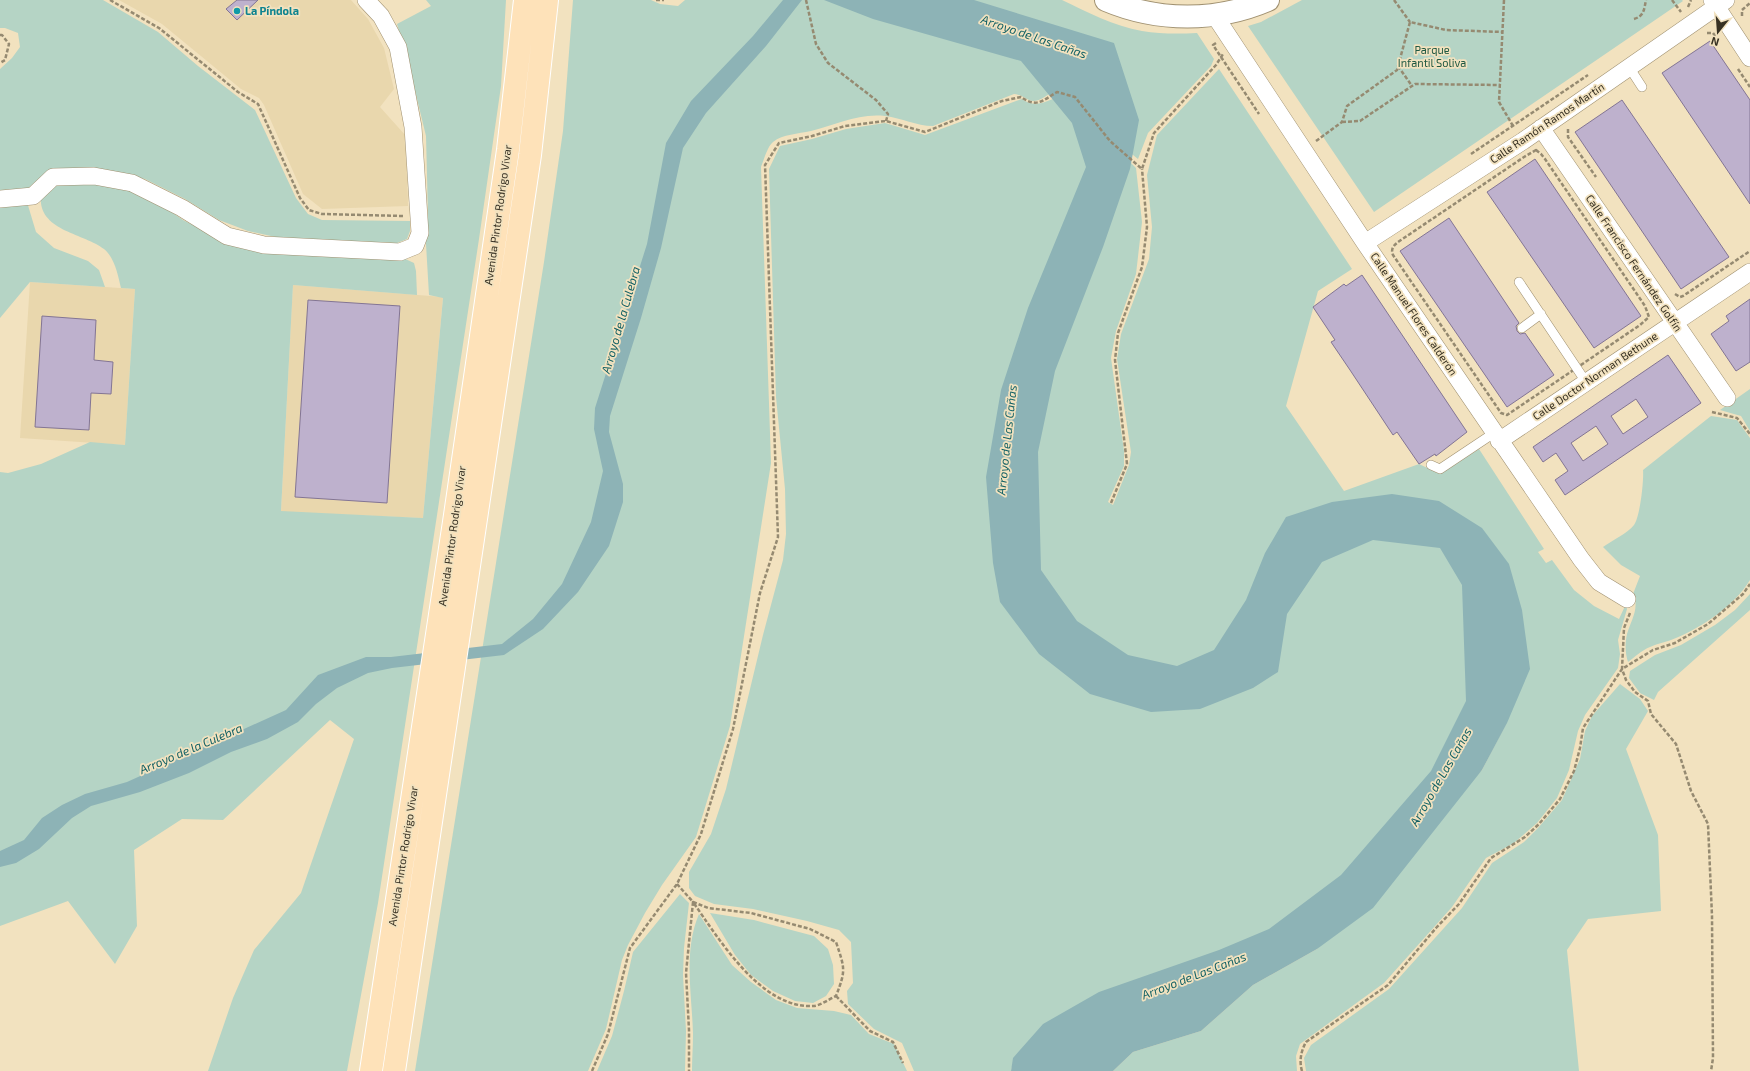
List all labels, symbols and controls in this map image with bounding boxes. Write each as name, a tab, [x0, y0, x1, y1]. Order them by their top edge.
place label: La Píndola	[245, 4, 299, 17]
marker: La Píndola	[232, 6, 242, 16]
water label: Arroyo de Las Cañas	[978, 11, 1089, 62]
north arrow	[1698, 12, 1738, 52]
text: N	[1709, 35, 1721, 49]
park label: Parque Infantil Soliva	[1398, 43, 1466, 69]
street label: Calle Ramón Ramos Martín	[1487, 79, 1606, 166]
street label: Avenida Pintor Rodrigo Vivar	[481, 143, 514, 286]
street label: Calle Francisco Fernández Golfín	[1584, 192, 1685, 334]
street label: Calle Manuel Flores Calderón	[1368, 250, 1460, 378]
water label: Arroyo de la Culebra	[598, 265, 643, 376]
street label: Calle Doctor Norman Bethune	[1530, 329, 1660, 422]
water label: Arroyo de Las Cañas	[993, 384, 1020, 497]
street label: Avenida Pintor Rodrigo Vivar	[435, 464, 468, 607]
water label: Arroyo de la Culebra	[136, 720, 245, 777]
water label: Arroyo de Las Cañas	[1406, 725, 1475, 829]
street label: Avenida Pintor Rodrigo Vivar	[385, 784, 420, 927]
water label: Arroyo de Las Cañas	[1139, 949, 1248, 1003]

